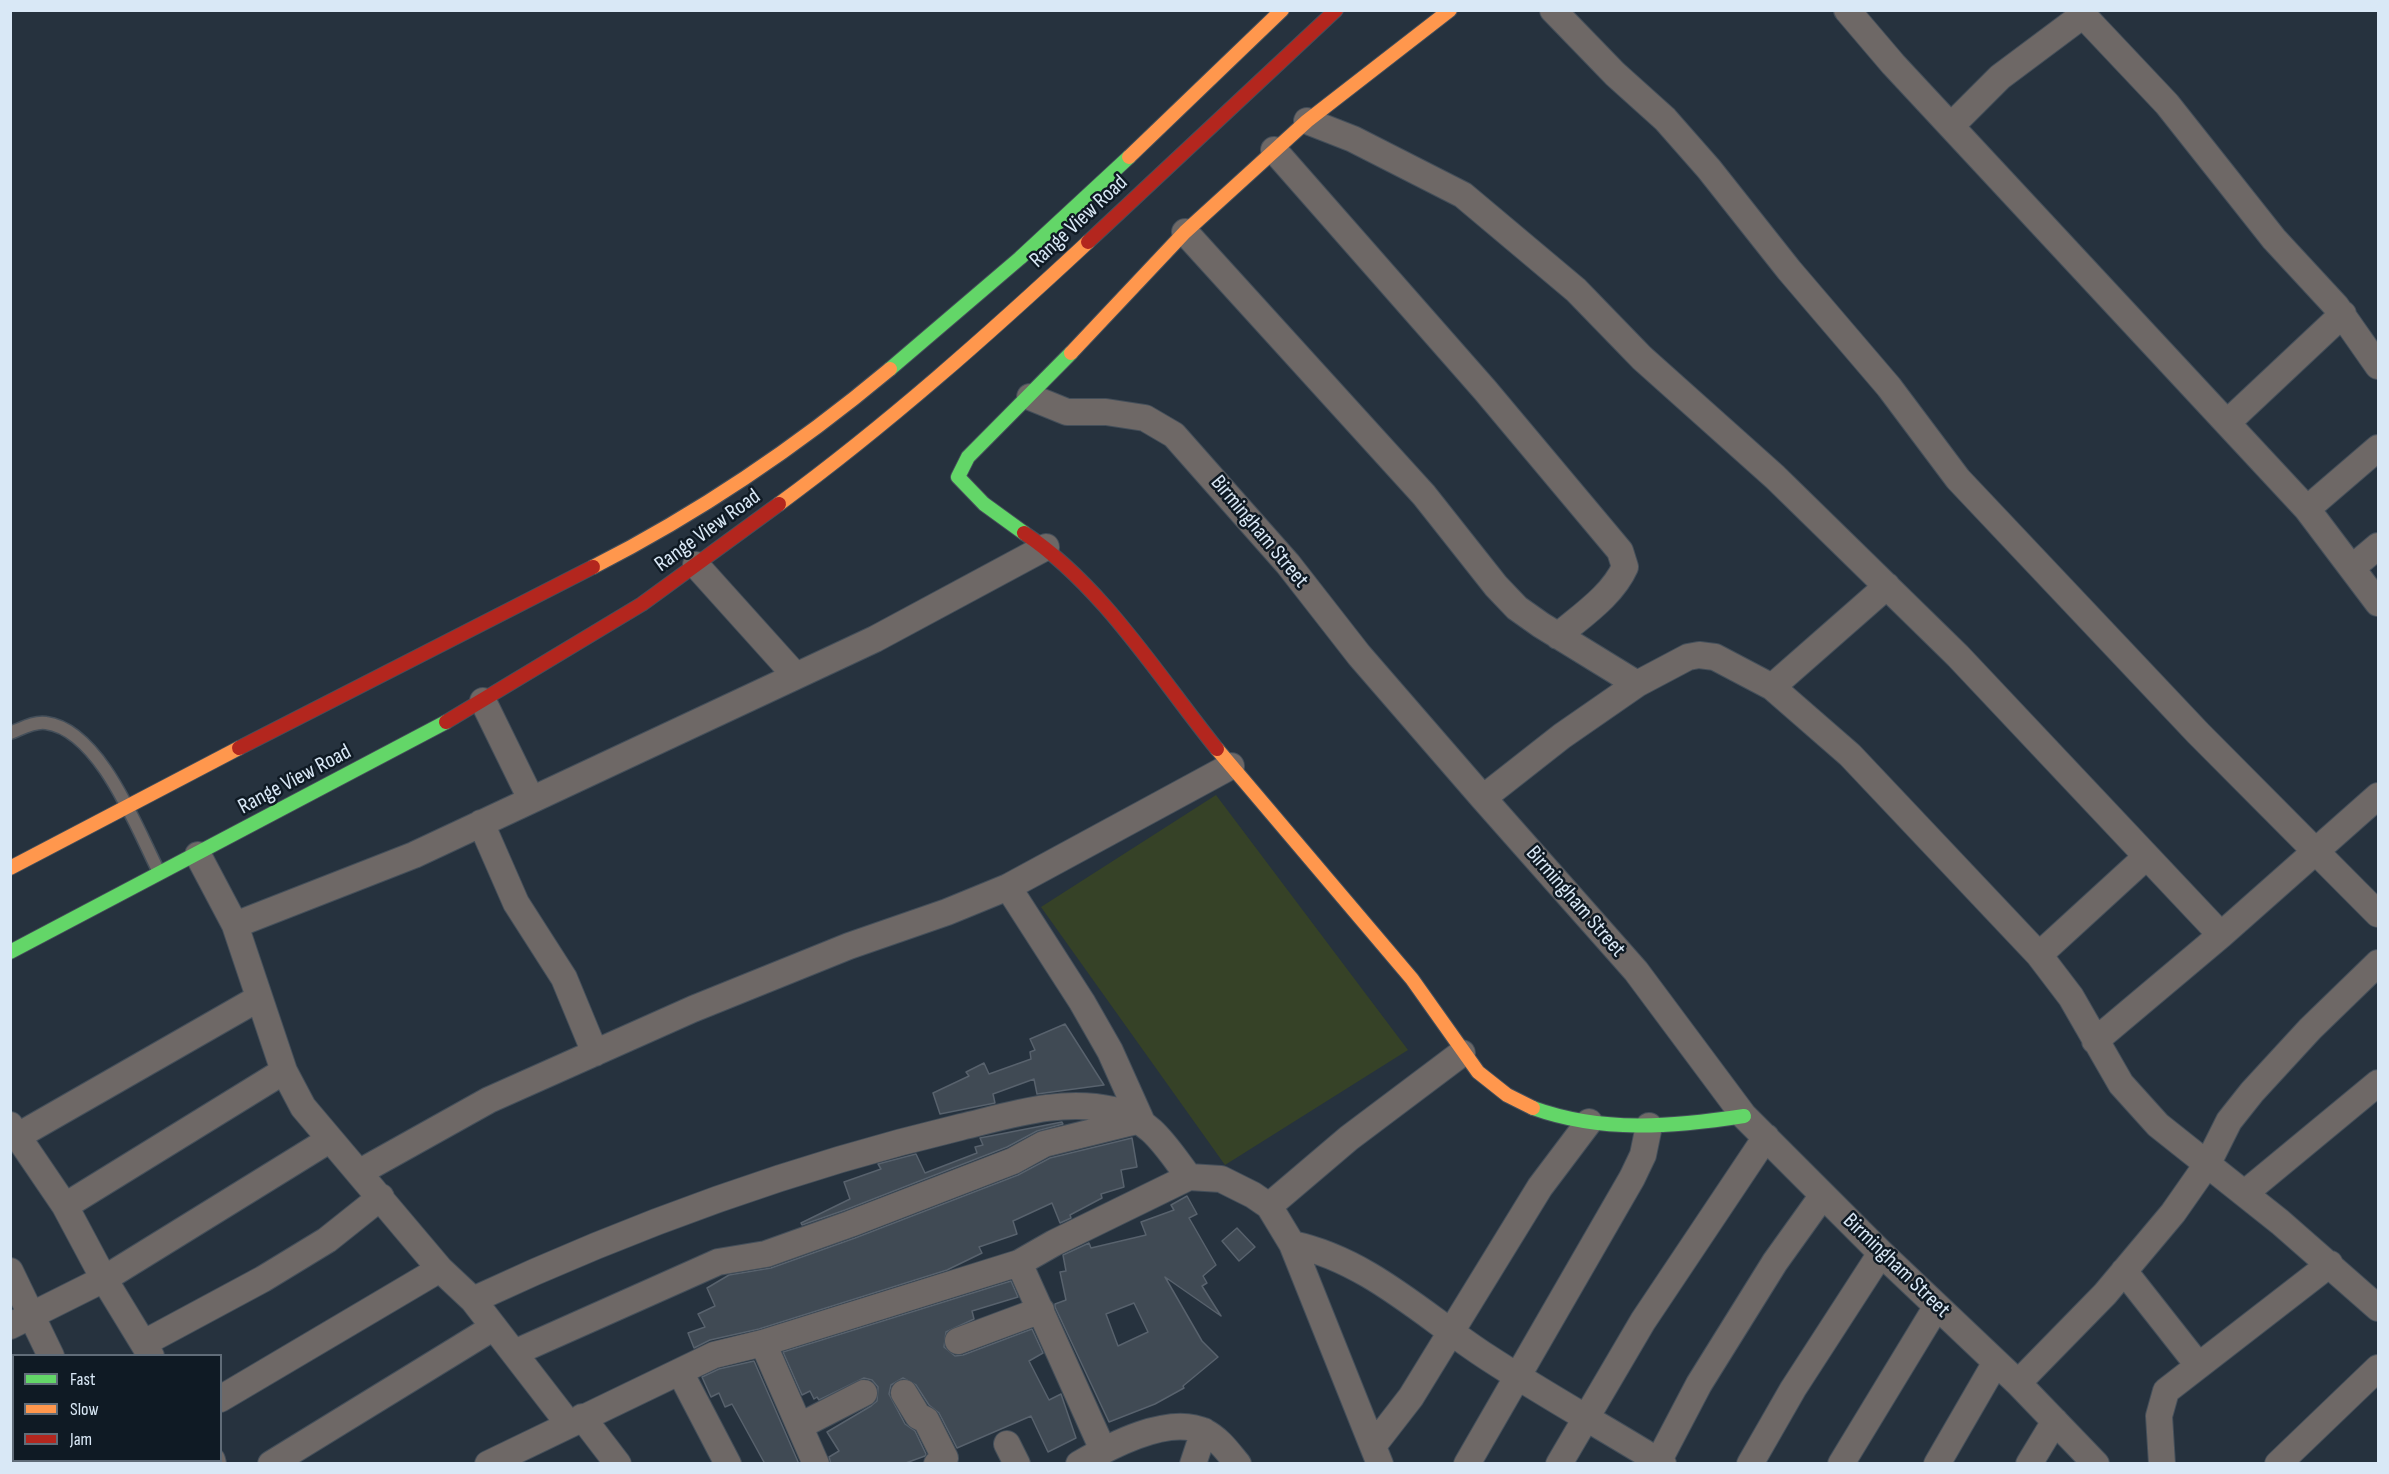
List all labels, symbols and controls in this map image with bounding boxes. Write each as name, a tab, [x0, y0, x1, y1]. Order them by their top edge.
street label: Range View Road	[1025, 170, 1133, 274]
street label: Birmingham Street	[1204, 470, 1314, 594]
street label: Range View Road	[650, 484, 766, 578]
street label: Range View Road	[234, 739, 356, 821]
street label: Birmingham Street	[1520, 841, 1630, 963]
street label: Birmingham Street	[1837, 1208, 1955, 1324]
legend	[12, 1354, 222, 1462]
text: Fast	[70, 1369, 95, 1390]
text: Slow	[70, 1399, 99, 1420]
text: Jam	[70, 1429, 92, 1450]

